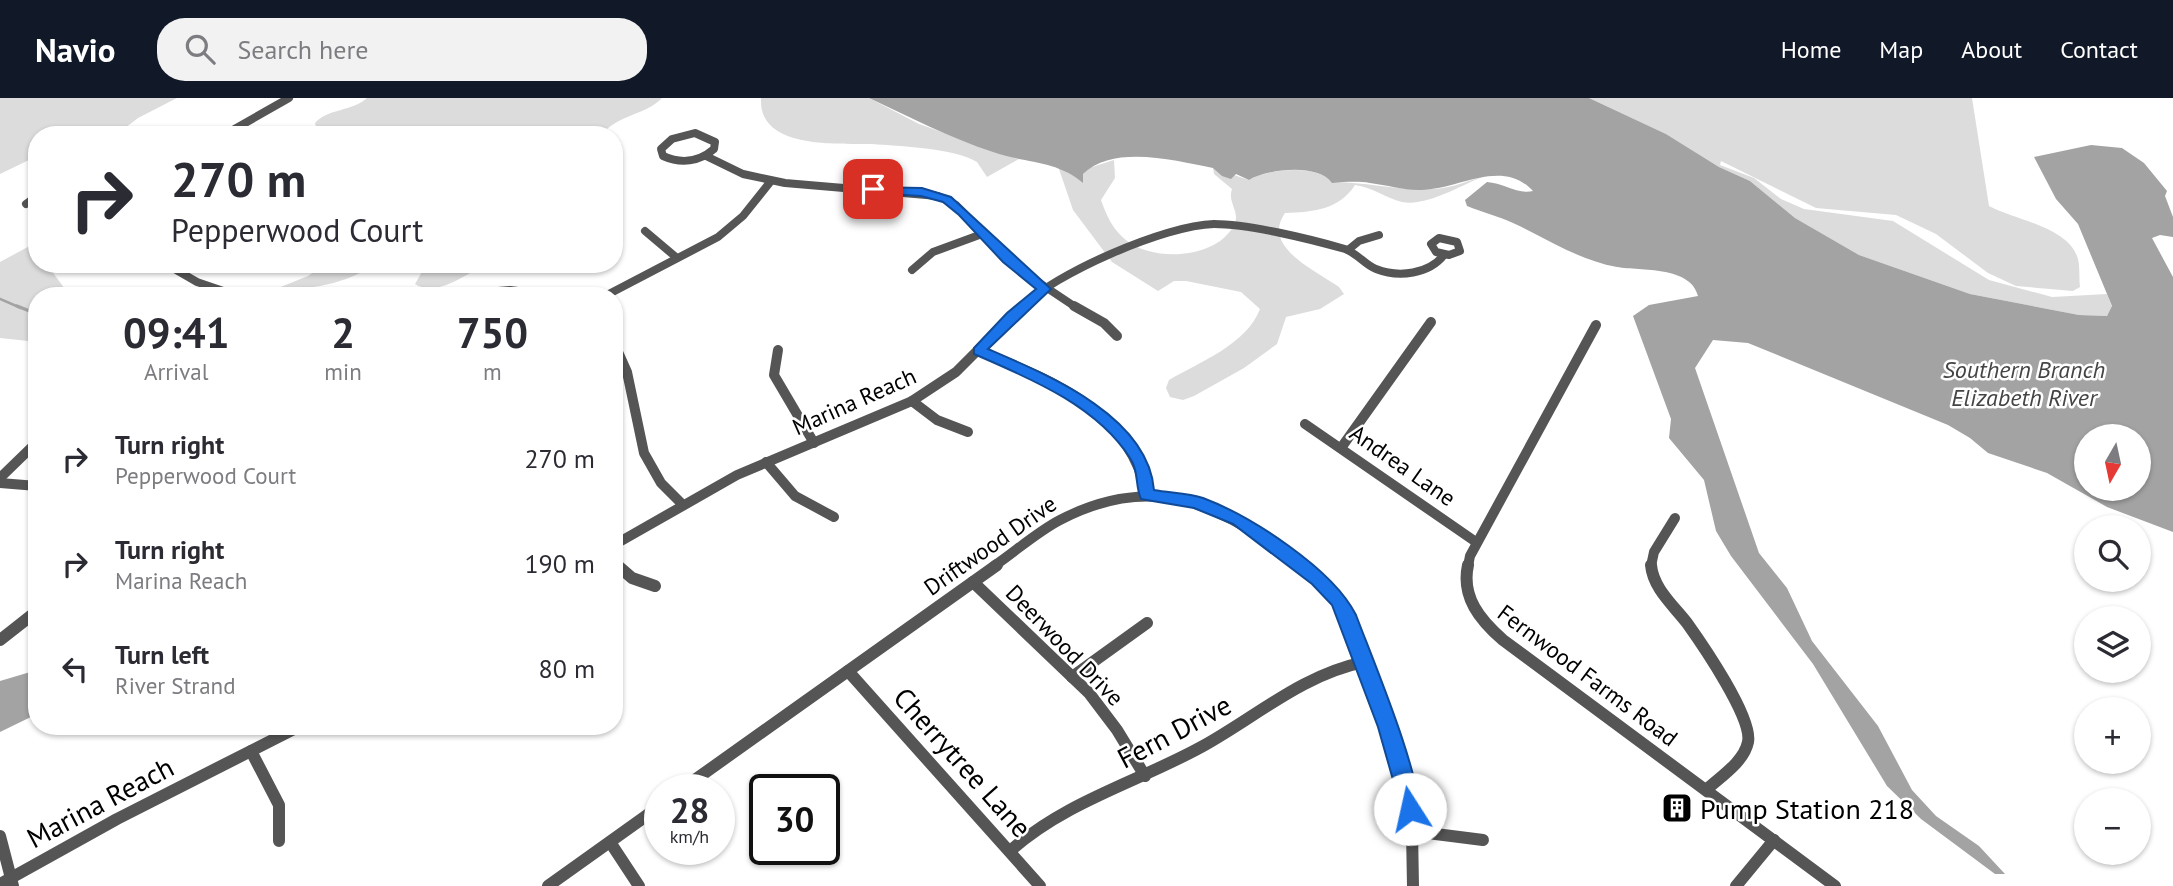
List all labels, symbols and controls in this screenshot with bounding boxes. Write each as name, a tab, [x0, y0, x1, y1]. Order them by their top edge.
search box	[157, 18, 647, 81]
text: Navio	[35, 28, 115, 71]
icon: search	[181, 30, 219, 68]
text: Search here	[237, 33, 369, 66]
text: Home	[1781, 34, 1841, 65]
text: Map	[1879, 34, 1923, 65]
text: About	[1961, 34, 2022, 65]
text: Contact	[2060, 34, 2138, 65]
text: 270 m	[171, 147, 306, 211]
icon: right	[56, 154, 147, 245]
pin	[843, 159, 903, 219]
icon: arrive	[854, 170, 892, 208]
text: Pepperwood Court	[171, 209, 423, 251]
text: 09:41	[123, 305, 229, 360]
text: 2	[331, 305, 355, 360]
text: 750	[457, 305, 528, 360]
water label: Southern Branch Elizabeth River	[1943, 354, 2105, 413]
text: Arrival	[144, 357, 208, 386]
text: min	[324, 357, 362, 386]
text: m	[483, 357, 502, 386]
street label: Marina Reach	[788, 361, 920, 441]
street label: Andrea Lane	[1344, 418, 1462, 512]
north arrow	[2074, 424, 2151, 500]
map controls	[2074, 424, 2151, 865]
text: Turn right	[115, 428, 224, 461]
icon: right	[56, 440, 94, 478]
text: 270 m	[524, 442, 595, 475]
text: Pepperwood Court	[115, 461, 296, 490]
street label: Driftwood Drive	[918, 489, 1062, 601]
button: search	[2074, 515, 2151, 592]
text: Turn right	[115, 533, 224, 566]
icon: right	[56, 545, 94, 583]
text: 190 m	[524, 547, 595, 580]
text: Marina Reach	[115, 566, 247, 595]
street label: Deerwood Drive	[1000, 578, 1130, 712]
street label: Fernwood Farms Road	[1492, 598, 1684, 752]
button: layers	[2074, 606, 2151, 683]
text: Turn left	[115, 638, 209, 671]
icon: left	[56, 650, 94, 688]
text: 80 m	[539, 652, 595, 685]
text: River Strand	[115, 671, 236, 700]
street label: Cherrytree Lane	[886, 679, 1040, 845]
street label: Fern Drive	[1111, 686, 1237, 776]
button: +	[2074, 697, 2151, 774]
street label: Marina Reach	[20, 748, 180, 856]
position arrow	[1373, 772, 1447, 846]
speed limit sign: 30	[749, 774, 840, 865]
text: 28	[670, 787, 709, 833]
button: −	[2074, 788, 2151, 865]
place label: Pump Station 218	[1700, 790, 1914, 827]
building icon: Pump Station 218	[1660, 791, 1694, 825]
text: km/h	[670, 825, 709, 848]

